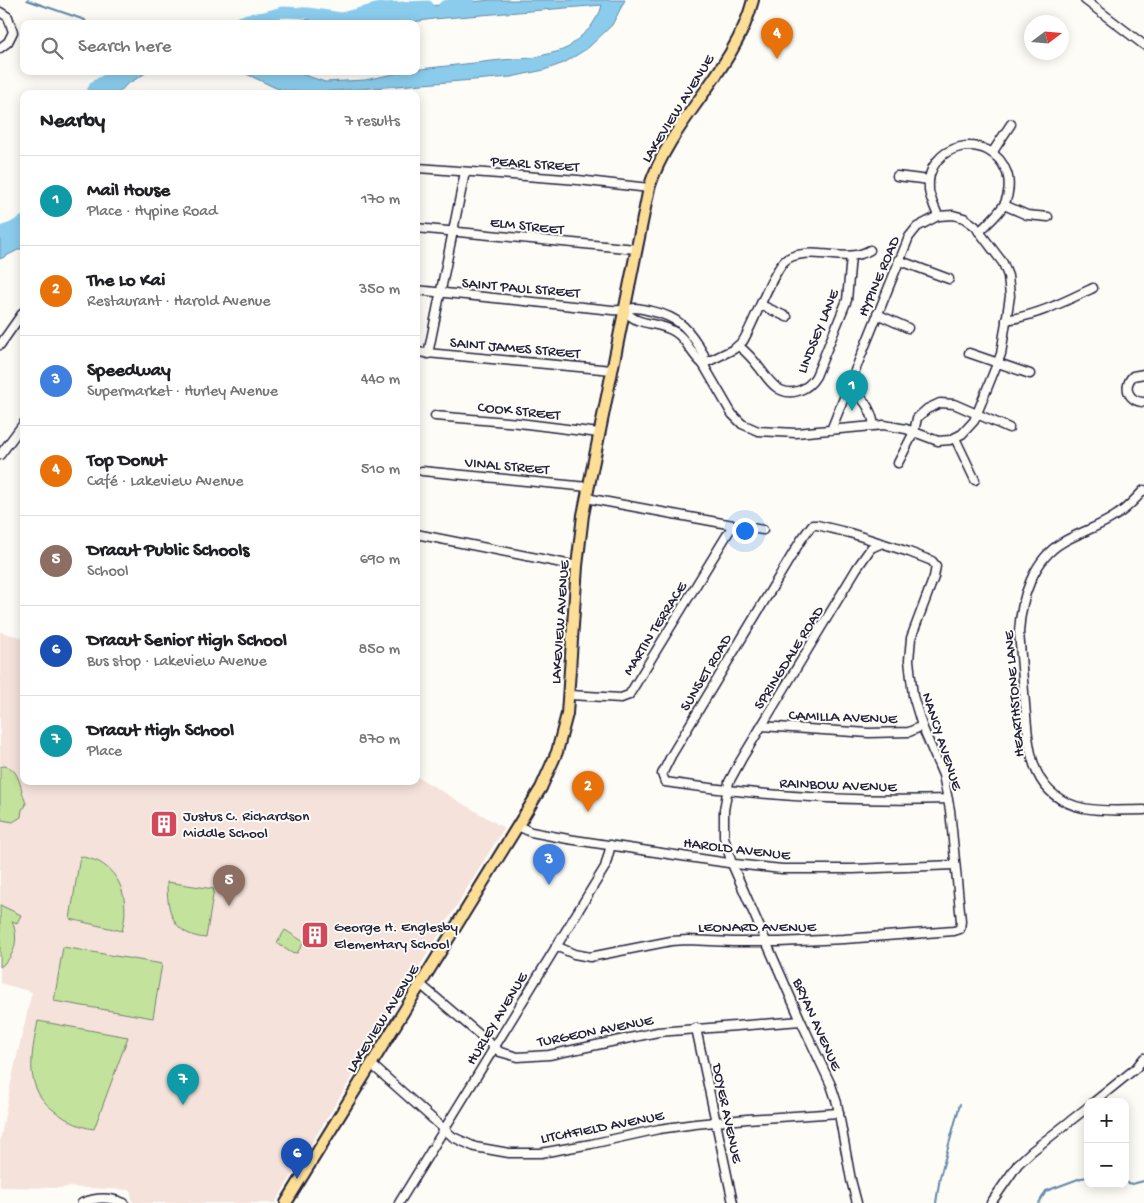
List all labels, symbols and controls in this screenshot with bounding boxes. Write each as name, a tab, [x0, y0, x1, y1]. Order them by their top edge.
north arrow	[1024, 15, 1069, 60]
pin: 4	[761, 18, 793, 59]
search box	[20, 20, 420, 75]
icon: search	[38, 34, 66, 62]
text: Search here	[78, 36, 172, 59]
street label: LAKEVIEW AVENUE	[638, 51, 719, 166]
text: Nearby	[40, 110, 105, 135]
text: 7 results	[345, 113, 400, 132]
street label: PEARL STREET	[489, 153, 581, 177]
text: Mail House	[87, 180, 170, 203]
text: 1	[53, 191, 59, 210]
text: 170 m	[361, 191, 400, 210]
text: Place · Hypine Road	[87, 203, 217, 222]
street label: ELM STREET	[489, 214, 566, 240]
street label: HYPINE ROAD	[855, 234, 905, 320]
text: The Lo Kai	[87, 270, 165, 293]
street label: SAINT PAUL STREET	[461, 275, 582, 303]
text: 2	[52, 281, 60, 300]
text: 350 m	[359, 281, 400, 300]
street label: LINDSEY LANE	[794, 287, 844, 376]
text: Restaurant · Harold Avenue	[87, 293, 271, 312]
street label: SAINT JAMES STREET	[449, 334, 582, 364]
text: Speedway	[87, 360, 171, 383]
pin: 1	[836, 370, 868, 411]
text: 3	[52, 371, 60, 390]
text: 440 m	[361, 371, 400, 390]
text: Supermarket · Hurley Avenue	[87, 383, 278, 402]
street label: COOK STREET	[477, 399, 562, 425]
text: Top Donut	[87, 450, 166, 473]
street label: VINAL STREET	[463, 454, 551, 480]
text: 4	[52, 461, 60, 480]
text: 510 m	[361, 461, 400, 480]
text: Café · Lakeview Avenue	[87, 473, 244, 492]
your location	[732, 518, 758, 544]
text: Dracut Public Schools	[87, 540, 249, 563]
text: 5	[52, 551, 60, 570]
text: 690 m	[360, 551, 400, 570]
street label: LAKEVIEW AVENUE	[548, 559, 574, 685]
text: School	[87, 563, 129, 582]
street label: MARTIN TERRACE	[620, 578, 692, 679]
street label: SPRINGDALE ROAD	[751, 603, 829, 713]
street label: HEARTHSTONE LANE	[1000, 629, 1029, 758]
text: Dracut Senior High School	[87, 630, 287, 653]
street label: SUNSET ROAD	[677, 631, 737, 715]
text: 6	[52, 641, 60, 660]
text: 850 m	[359, 641, 400, 660]
text: Bus stop · Lakeview Avenue	[87, 653, 267, 672]
street label: NANCY AVENUE	[917, 691, 966, 793]
street label: CAMILLA AVENUE	[788, 707, 898, 729]
text: Dracut High School	[87, 720, 234, 743]
text: 7	[52, 731, 60, 750]
text: 870 m	[359, 731, 400, 750]
text: Place	[87, 743, 122, 762]
pin: 2	[572, 771, 604, 812]
street label: RAINBOW AVENUE	[779, 775, 898, 797]
place label: Justus C. Richardson Middle School	[183, 808, 309, 843]
building icon: Justus C. Richardson Middle School	[149, 809, 179, 839]
street label: HAROLD AVENUE	[682, 835, 792, 866]
pin: 3	[533, 844, 565, 885]
pin: 5	[213, 865, 245, 906]
place label: George H. Englesby Elementary School	[334, 919, 458, 954]
street label: LEONARD AVENUE	[698, 919, 817, 937]
building icon: George H. Englesby Elementary School	[300, 920, 330, 950]
street label: LAKEVIEW AVENUE	[343, 961, 424, 1076]
street label: HURLEY AVENUE	[463, 969, 533, 1069]
street label: BRYAN AVENUE	[787, 975, 845, 1074]
street label: TURGEON AVENUE	[535, 1012, 656, 1052]
street label: DOYER AVENUE	[707, 1061, 745, 1165]
pin: 7	[167, 1064, 199, 1105]
map controls	[1084, 1098, 1129, 1188]
button: +	[1084, 1098, 1129, 1143]
street label: LITCHFIELD AVENUE	[539, 1107, 666, 1149]
pin: 6	[281, 1138, 313, 1179]
button: −	[1084, 1143, 1129, 1188]

